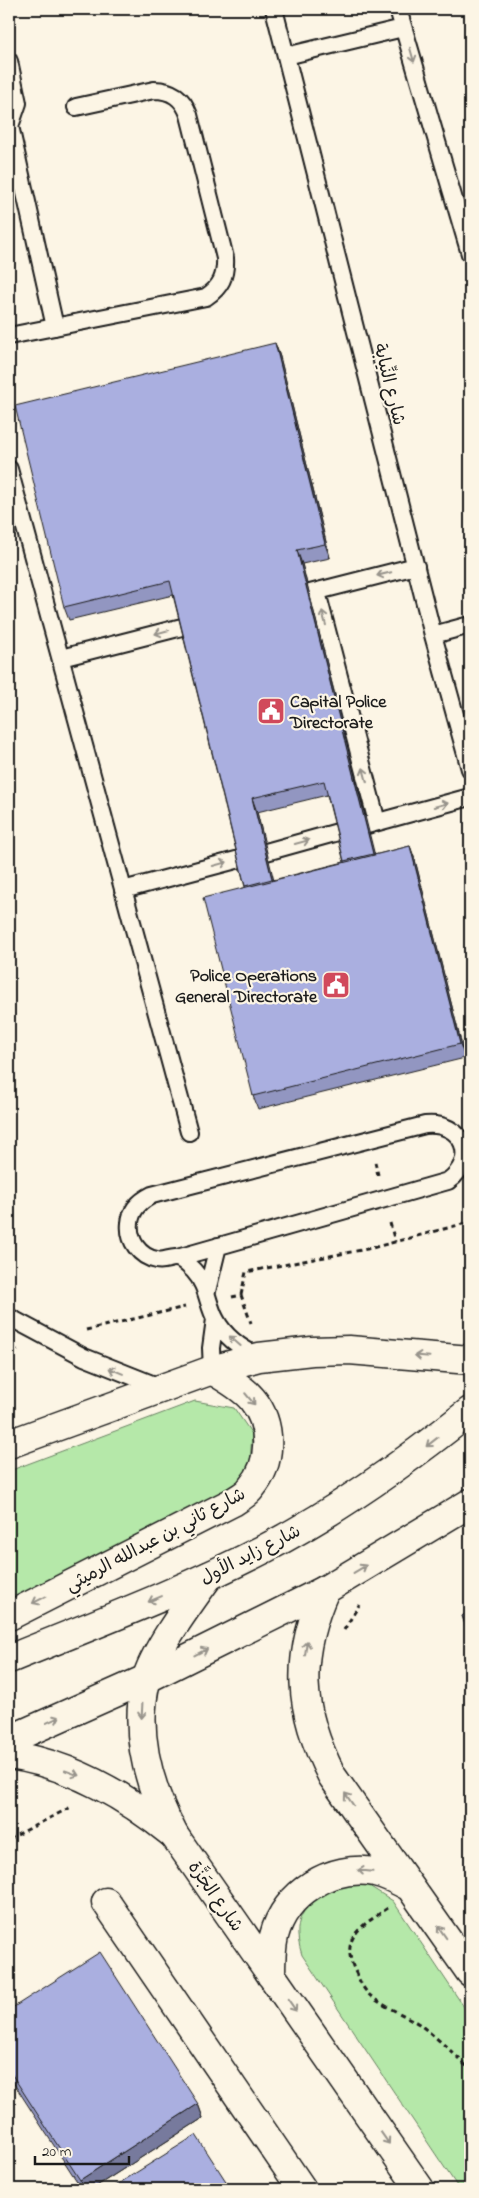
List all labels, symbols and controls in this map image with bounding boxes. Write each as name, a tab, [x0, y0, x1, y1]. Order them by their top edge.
one-way arrow	[407, 47, 417, 63]
street label: شارع النِّيابة	[365, 341, 411, 428]
one-way arrow	[377, 570, 393, 579]
one-way arrow	[319, 610, 328, 626]
one-way arrow	[154, 628, 170, 637]
place label: Capital Police Directorate	[289, 690, 387, 737]
public building icon: Capital Police Directorate	[256, 696, 286, 726]
one-way arrow	[360, 767, 369, 783]
one-way arrow	[432, 799, 448, 809]
one-way arrow	[294, 837, 310, 846]
one-way arrow	[211, 859, 227, 869]
place label: Police Operations General Directorate	[175, 964, 318, 1011]
public building icon: Police Operations General Directorate	[321, 970, 351, 1000]
one-way arrow	[228, 1335, 241, 1347]
one-way arrow	[414, 1351, 430, 1361]
one-way arrow	[109, 1366, 124, 1375]
one-way arrow	[245, 1392, 256, 1405]
one-way arrow	[426, 1436, 439, 1447]
street label: شارع ثاني بن عبدالله الرميثي	[61, 1482, 251, 1600]
street label: شارع زايد الأول	[196, 1518, 306, 1592]
one-way arrow	[353, 1563, 367, 1573]
one-way arrow	[148, 1594, 163, 1604]
one-way arrow	[32, 1595, 47, 1605]
one-way arrow	[301, 1640, 311, 1656]
one-way arrow	[193, 1646, 208, 1656]
one-way arrow	[138, 1703, 147, 1719]
one-way arrow	[45, 1715, 60, 1724]
one-way arrow	[64, 1769, 80, 1778]
one-way arrow	[344, 1792, 354, 1806]
street label: شارع الجَزَّة	[180, 1856, 250, 1938]
one-way arrow	[357, 1866, 373, 1876]
one-way arrow	[437, 1925, 447, 1939]
one-way arrow	[287, 1998, 297, 2012]
one-way arrow	[380, 2131, 390, 2145]
scale bar	[35, 2133, 129, 2165]
text: 20 m	[42, 2141, 72, 2163]

